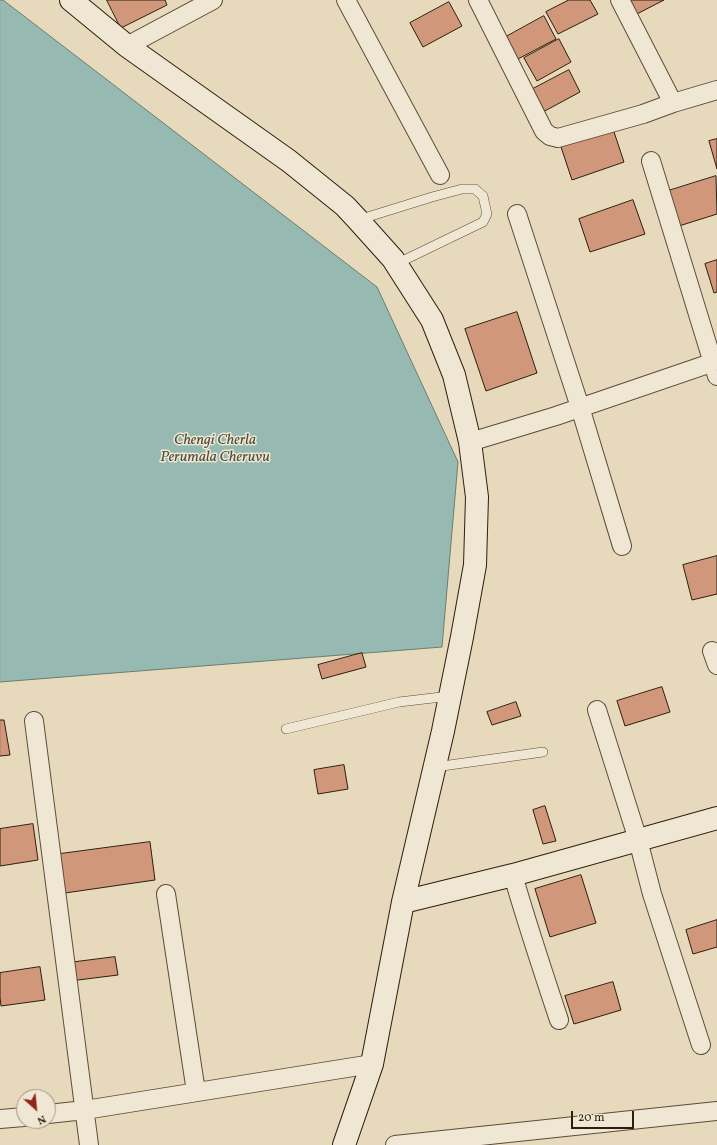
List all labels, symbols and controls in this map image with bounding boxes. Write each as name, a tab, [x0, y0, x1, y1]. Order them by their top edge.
water label: Chengi Cherla Perumala Cheruvu	[160, 432, 270, 467]
north arrow	[16, 1089, 56, 1129]
scale bar	[573, 1103, 636, 1129]
text: 20 m	[578, 1110, 605, 1126]
text: N	[34, 1111, 48, 1128]

